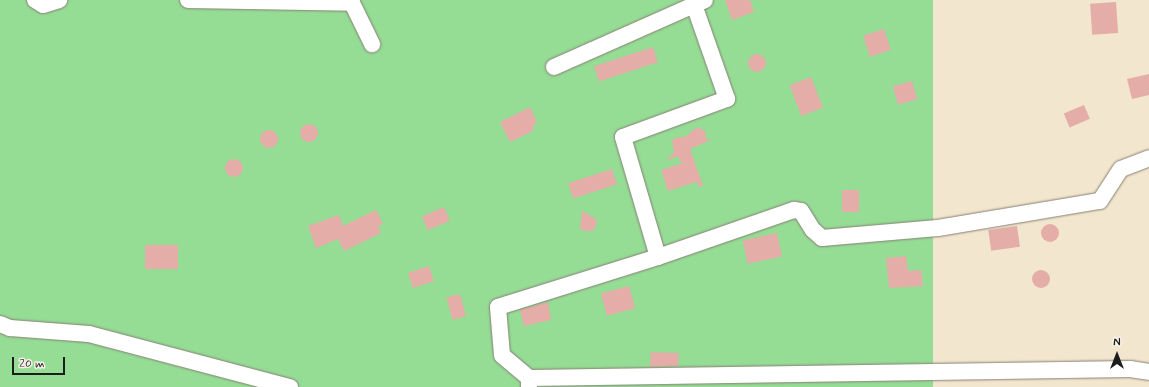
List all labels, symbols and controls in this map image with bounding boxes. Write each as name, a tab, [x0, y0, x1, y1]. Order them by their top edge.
north arrow	[1097, 335, 1137, 375]
text: N	[1113, 336, 1121, 350]
scale bar	[14, 349, 67, 375]
text: 20 m	[19, 356, 45, 372]

